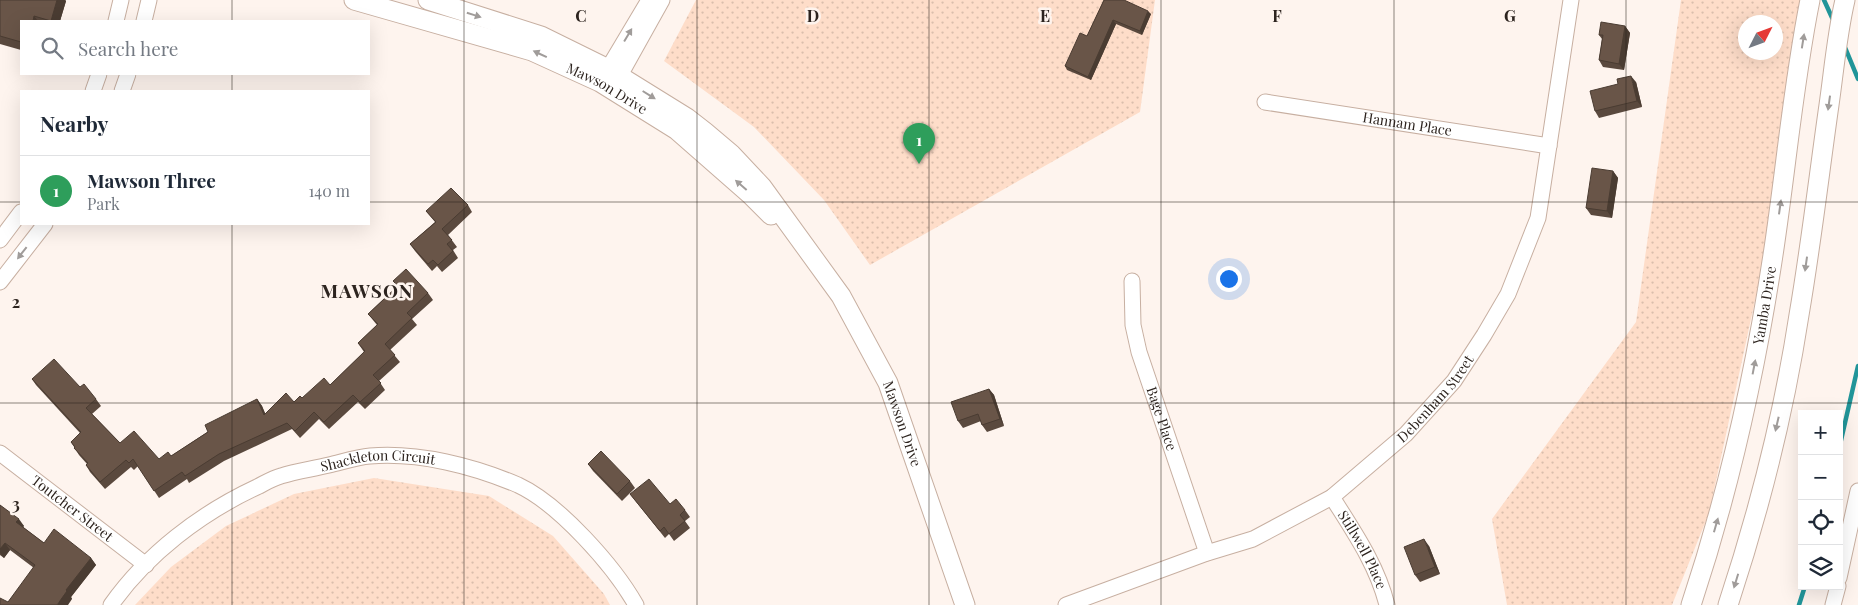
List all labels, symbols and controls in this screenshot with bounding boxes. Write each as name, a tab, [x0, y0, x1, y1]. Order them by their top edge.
text: C	[575, 5, 587, 26]
text: D	[807, 5, 819, 26]
text: E	[1040, 5, 1050, 26]
text: F	[1272, 5, 1282, 26]
text: G	[1504, 5, 1516, 26]
one-way arrow	[467, 11, 482, 19]
north arrow	[1738, 15, 1783, 60]
search box	[20, 20, 370, 75]
one-way arrow	[624, 28, 633, 41]
one-way arrow	[1799, 33, 1807, 49]
icon: search	[38, 34, 66, 62]
text: Search here	[78, 35, 178, 61]
one-way arrow	[533, 50, 547, 58]
street label: Mawson Drive	[564, 58, 651, 118]
one-way arrow	[643, 90, 656, 99]
one-way arrow	[1825, 96, 1833, 112]
street label: Hannam Place	[1361, 107, 1453, 140]
text: Nearby	[40, 109, 109, 137]
pin: 1	[903, 123, 935, 164]
text: Mawson Three	[87, 167, 216, 193]
text: 1	[53, 180, 59, 201]
text: 140 m	[308, 180, 350, 201]
one-way arrow	[734, 180, 747, 191]
text: Park	[87, 193, 120, 214]
one-way arrow	[1776, 198, 1784, 214]
one-way arrow	[17, 246, 28, 259]
one-way arrow	[1802, 257, 1810, 273]
street label: Yamba Drive	[1748, 265, 1780, 347]
your location	[1216, 266, 1242, 292]
district label: MAWSON	[320, 277, 414, 303]
text: 2	[12, 291, 20, 312]
street label: Debenham Street	[1393, 350, 1478, 446]
one-way arrow	[1750, 359, 1758, 375]
street label: Mawson Drive	[879, 378, 926, 469]
street label: Bage Place	[1142, 384, 1182, 453]
map controls	[1798, 410, 1843, 590]
button: +	[1798, 410, 1843, 455]
one-way arrow	[1773, 417, 1781, 432]
street label: Shackleton Circuit	[319, 445, 438, 476]
button: −	[1798, 455, 1843, 500]
street label: Toutcher Street	[28, 471, 118, 546]
text: 3	[12, 493, 20, 514]
button: locate	[1798, 500, 1843, 545]
street label: Stillwell Place	[1334, 506, 1391, 592]
one-way arrow	[1712, 517, 1720, 532]
button: layers	[1798, 545, 1843, 590]
one-way arrow	[1731, 574, 1739, 589]

